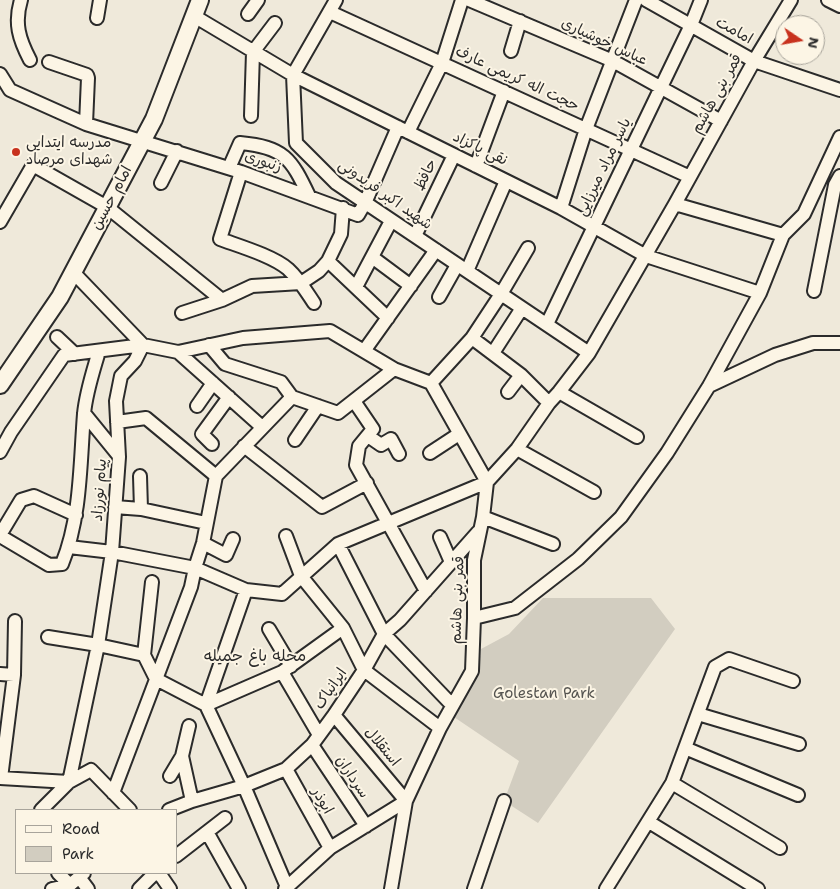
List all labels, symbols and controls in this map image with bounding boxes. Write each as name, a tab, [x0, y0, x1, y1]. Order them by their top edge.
street label: عباس خوشیاری	[558, 14, 650, 70]
street label: امامت	[712, 14, 756, 48]
north arrow	[775, 15, 825, 65]
text: N	[804, 36, 824, 50]
street label: حجت اله کریمی عارف	[452, 42, 582, 116]
street label: قمر بنی هاشم	[688, 51, 746, 137]
street label: یاسر مراد میرزایی	[573, 115, 635, 219]
street label: نقی پاکزاد	[450, 128, 510, 170]
place label: مدرسه ایتدایی شهدای مرصاد	[26, 134, 113, 169]
marker: مدرسه ایتدایی شهدای مرصاد	[10, 146, 22, 158]
street label: زنبوری	[242, 147, 284, 177]
street label: شهید اکبر فریدونی	[335, 156, 435, 234]
street label: حافظ	[411, 156, 441, 194]
street label: امام حسین	[88, 163, 136, 233]
street label: پیام نورزاد	[89, 458, 111, 522]
street label: قمر بنی هاشم	[447, 556, 469, 644]
district label: محله باغ‌ جمیله	[204, 647, 306, 667]
street label: ایرانپاک	[311, 665, 351, 713]
park label: Golestan Park	[493, 685, 595, 703]
street label: استقلال	[360, 724, 404, 770]
street label: سرداران	[331, 752, 373, 802]
street label: ابوذر	[307, 784, 337, 818]
legend	[15, 809, 178, 874]
text: Road	[62, 819, 100, 839]
text: Park	[62, 844, 94, 864]

